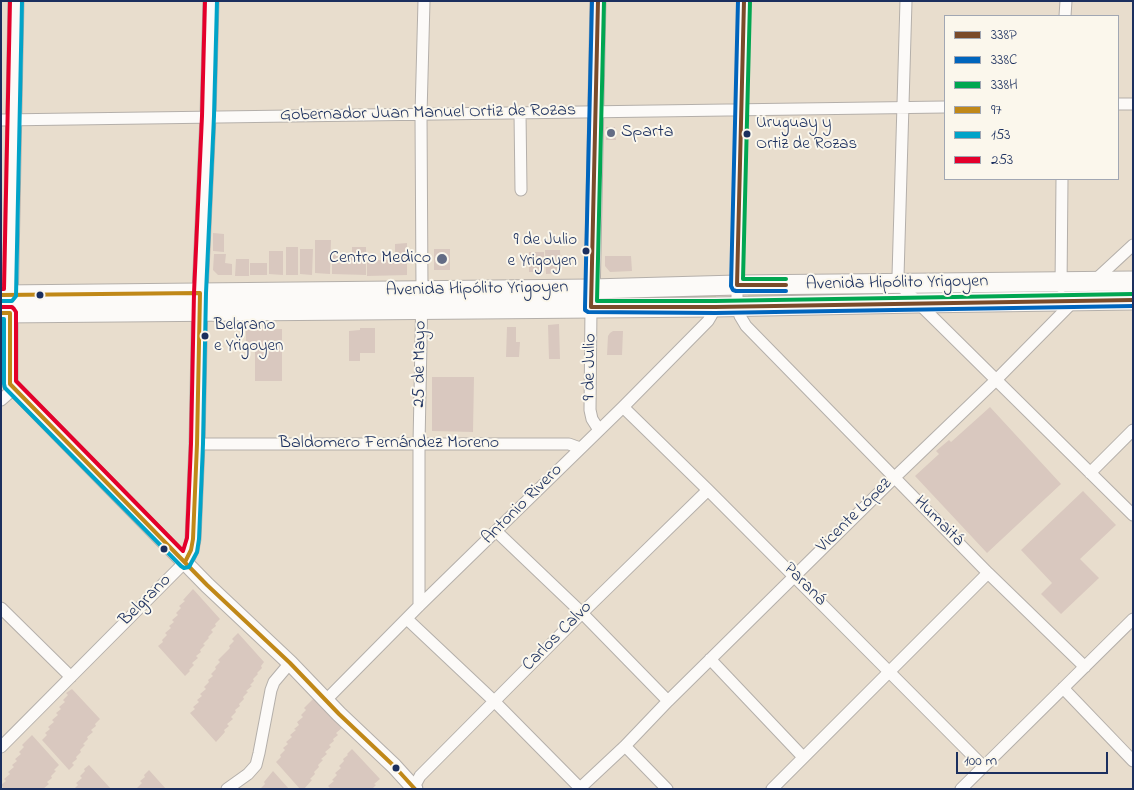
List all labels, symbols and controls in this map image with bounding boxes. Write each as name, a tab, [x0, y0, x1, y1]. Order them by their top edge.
legend	[944, 15, 1119, 180]
text: 338P	[991, 24, 1017, 46]
text: 338C	[991, 49, 1017, 71]
text: 338H	[991, 74, 1018, 96]
text: 97	[991, 99, 1002, 121]
street label: Gobernador Juan Manuel Ortiz de Rozas	[280, 101, 576, 127]
place label: Uruguay y Ortiz de Rozas	[756, 114, 857, 154]
place label: Sparta	[621, 122, 673, 144]
text: 153	[991, 124, 1011, 146]
marker: Sparta	[605, 127, 617, 139]
marker: Uruguay y Ortiz de Rozas	[742, 129, 752, 139]
text: 253	[991, 149, 1013, 171]
place label: 9 de Julio e Yrigoyen	[508, 231, 577, 271]
marker: 9 de Julio e Yrigoyen	[581, 246, 591, 256]
place label: Centro Medico	[329, 248, 431, 270]
marker: Centro Medico	[435, 252, 449, 266]
street label: Avenida Hipólito Yrigoyen	[806, 272, 988, 296]
street label: Avenida Hipólito Yrigoyen	[386, 278, 568, 302]
unlabelled marker	[35, 290, 45, 300]
place label: Belgrano e Yrigoyen	[214, 316, 283, 356]
street label: 25 de Mayo	[409, 320, 433, 408]
marker: Belgrano e Yrigoyen	[200, 331, 210, 341]
street label: 9 de Julio	[580, 333, 602, 401]
street label: Baldomero Fernández Moreno	[279, 433, 499, 455]
street label: Antonio Rivero	[478, 460, 568, 550]
street label: Vicente López	[813, 474, 897, 558]
street label: Humaitá	[908, 492, 968, 552]
unlabelled marker	[159, 544, 169, 554]
street label: Paraná	[778, 559, 830, 611]
street label: Belgrano	[115, 570, 177, 632]
street label: Carlos Calvo	[518, 597, 598, 677]
scale bar	[959, 742, 1112, 774]
text: 100 m	[964, 750, 997, 772]
unlabelled marker	[391, 763, 401, 773]

